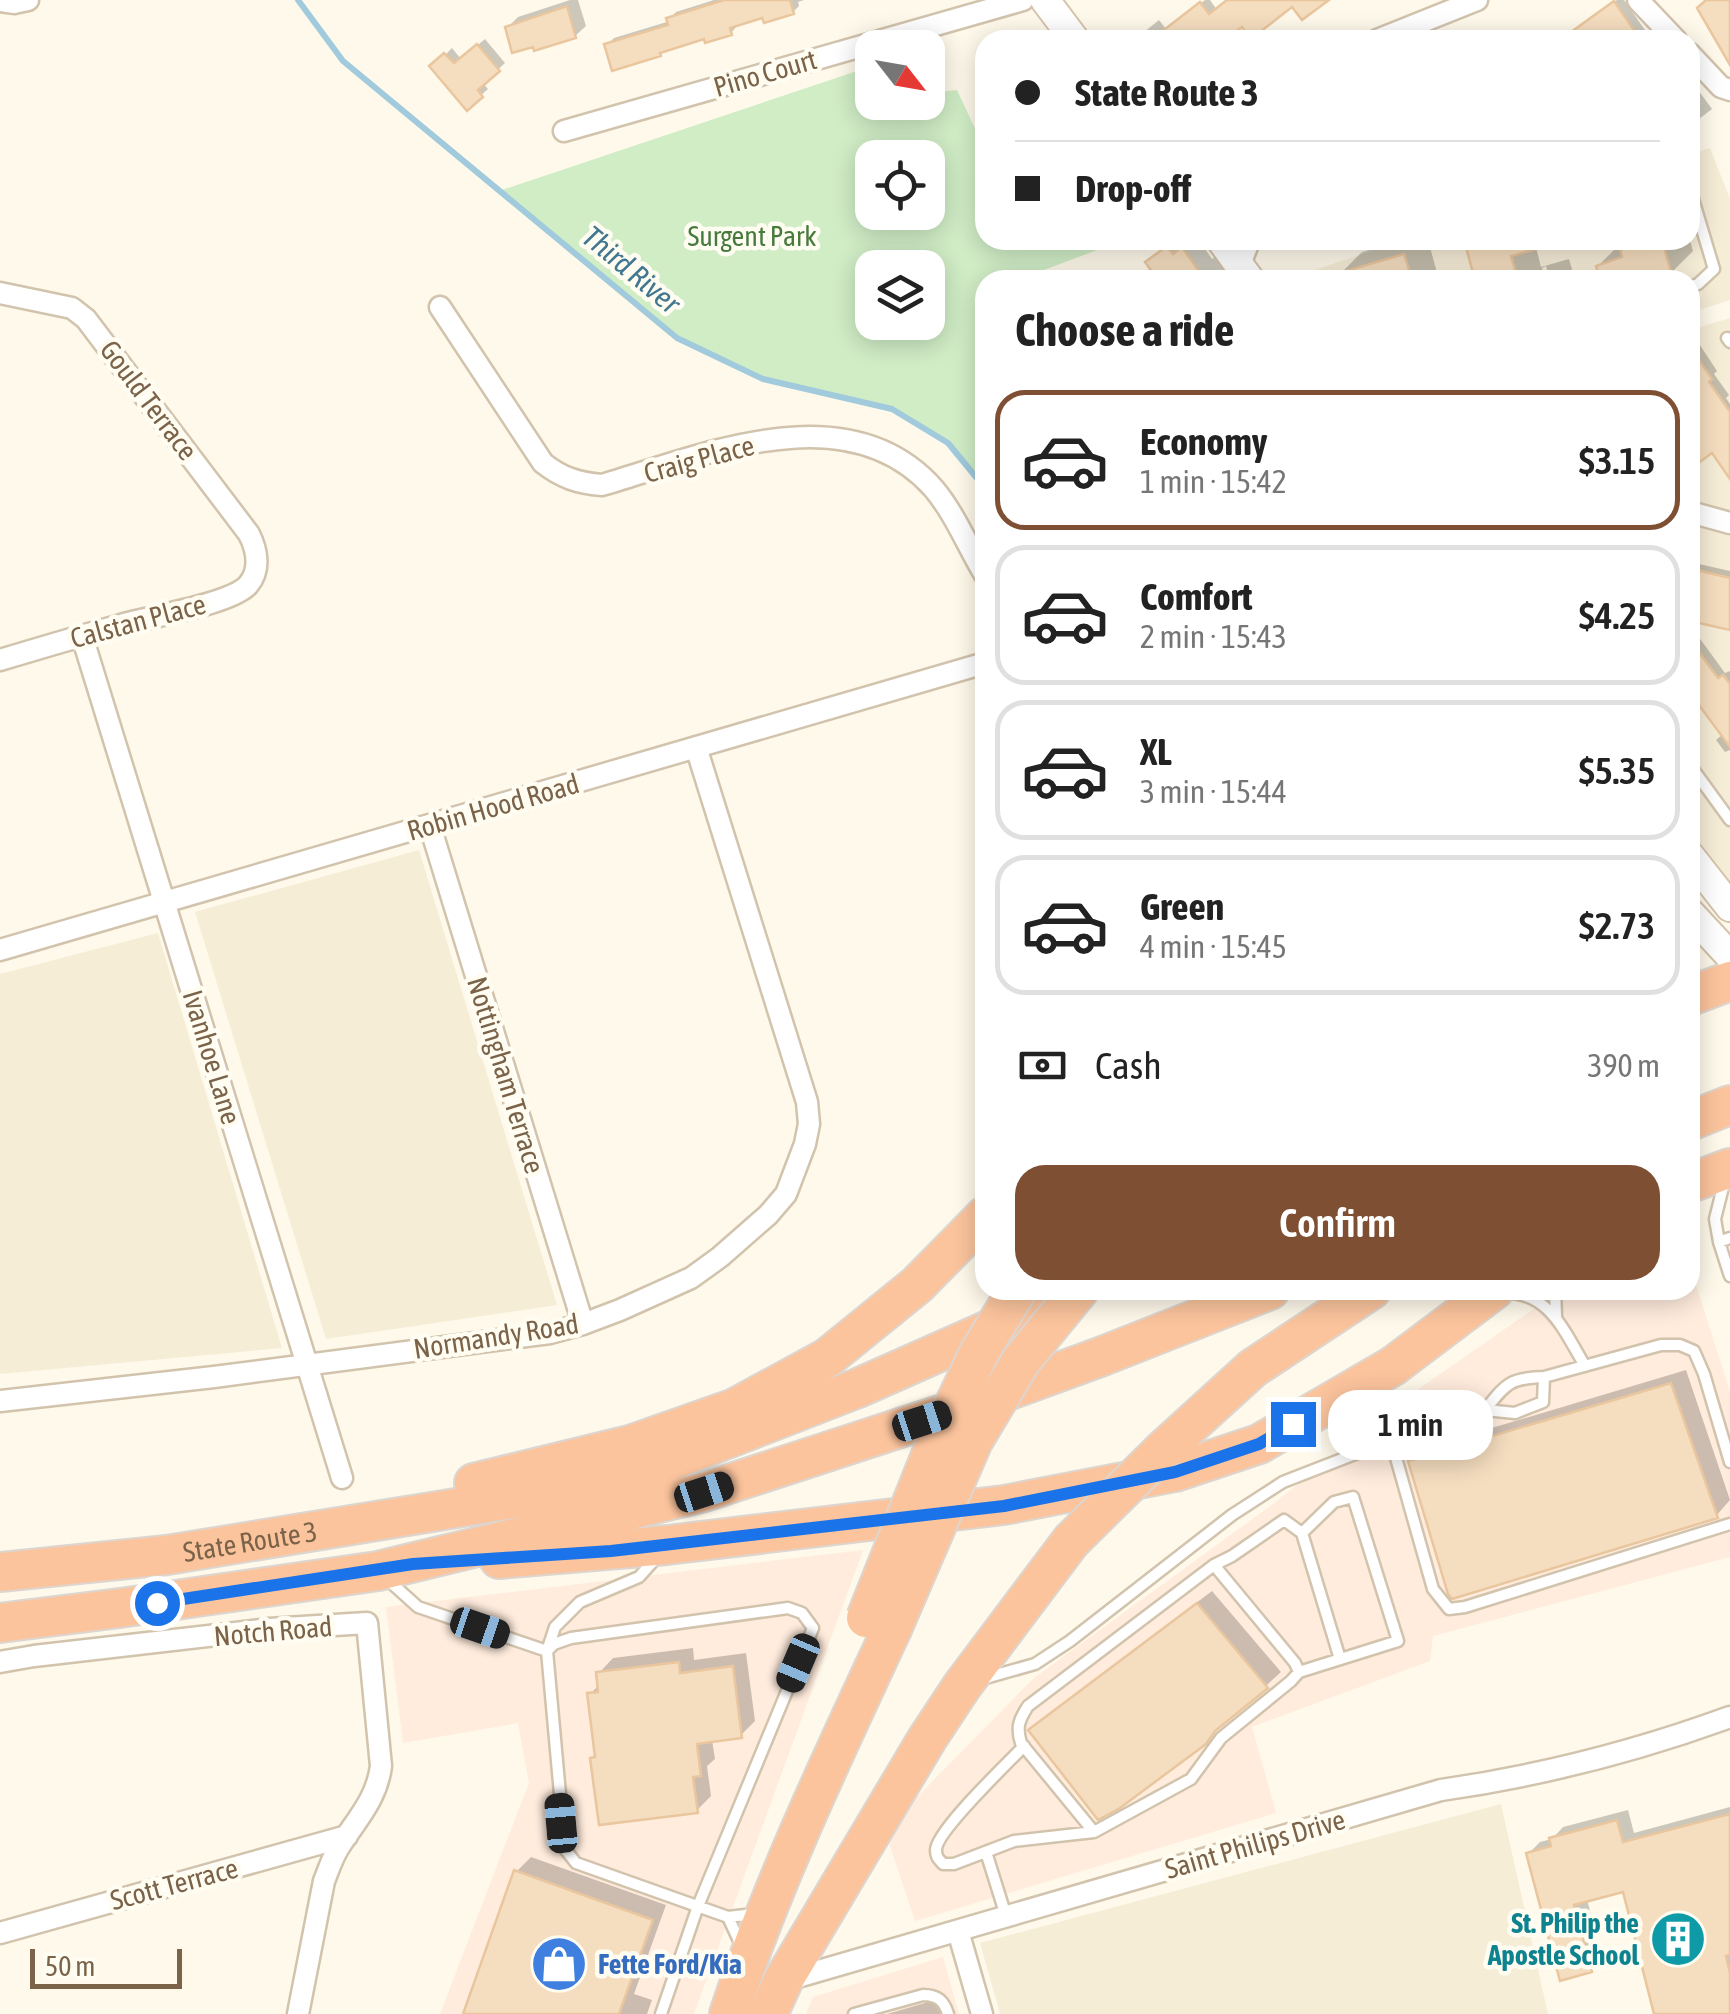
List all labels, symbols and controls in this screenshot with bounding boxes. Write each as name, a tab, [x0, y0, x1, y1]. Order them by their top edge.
north arrow	[855, 30, 945, 120]
map controls	[855, 30, 945, 340]
street label: Pino Court	[710, 43, 820, 103]
text: State Route 3	[1075, 71, 1259, 114]
button: locate	[855, 140, 945, 230]
text: Drop-off	[1075, 167, 1191, 210]
water label: Third River	[576, 219, 688, 321]
park label: Surgent Park	[687, 220, 817, 252]
button: layers	[855, 250, 945, 340]
text: Choose a ride	[1015, 304, 1234, 356]
street label: Gould Terrace	[94, 334, 204, 466]
icon: car	[1020, 415, 1110, 505]
text: Economy	[1140, 420, 1267, 463]
street label: Craig Place	[640, 429, 758, 489]
text: $3.15	[1579, 439, 1655, 482]
text: 1 min · 15:42	[1140, 463, 1287, 500]
icon: car	[1020, 570, 1110, 660]
text: Comfort	[1140, 575, 1252, 618]
street label: Calstan Place	[67, 588, 209, 654]
text: $4.25	[1579, 594, 1655, 637]
text: 2 min · 15:43	[1140, 618, 1287, 655]
icon: car	[1020, 725, 1110, 815]
text: XL	[1140, 730, 1172, 773]
text: $5.35	[1579, 749, 1655, 792]
street label: Robin Hood Road	[403, 767, 583, 847]
text: 3 min · 15:44	[1140, 773, 1287, 810]
icon: car	[1020, 880, 1110, 970]
text: Green	[1140, 885, 1224, 928]
text: $2.73	[1579, 904, 1655, 947]
text: 4 min · 15:45	[1140, 928, 1287, 965]
street label: Nottingham Terrace	[461, 973, 551, 1177]
street label: Ivanhoe Lane	[176, 986, 248, 1128]
icon: cash	[1015, 1038, 1070, 1093]
text: Cash	[1095, 1044, 1162, 1087]
text: 390 m	[1587, 1047, 1660, 1084]
button: Confirm	[1015, 1165, 1660, 1280]
street label: Normandy Road	[411, 1307, 581, 1365]
callout: 1 min	[1328, 1389, 1493, 1459]
car	[889, 1397, 955, 1445]
route end	[1271, 1402, 1316, 1447]
text: 1 min	[1378, 1406, 1443, 1443]
car	[671, 1468, 737, 1516]
street label: State Route 3	[181, 1515, 319, 1568]
route start	[135, 1581, 180, 1626]
car	[447, 1604, 513, 1652]
street label: Notch Road	[212, 1610, 334, 1652]
car	[772, 1630, 824, 1696]
car	[543, 1792, 579, 1854]
street label: Saint Philips Drive	[1161, 1803, 1349, 1885]
street label: Scott Terrace	[107, 1852, 241, 1916]
place label: St. Philip the Apostle School	[1487, 1907, 1640, 1971]
building icon: St. Philip the Apostle School	[1648, 1909, 1708, 1969]
shop icon: Fette Ford/Kia	[529, 1934, 589, 1994]
scale bar	[30, 1944, 182, 1988]
place label: Fette Ford/Kia	[598, 1948, 742, 1980]
text: 50 m	[45, 1950, 95, 1982]

